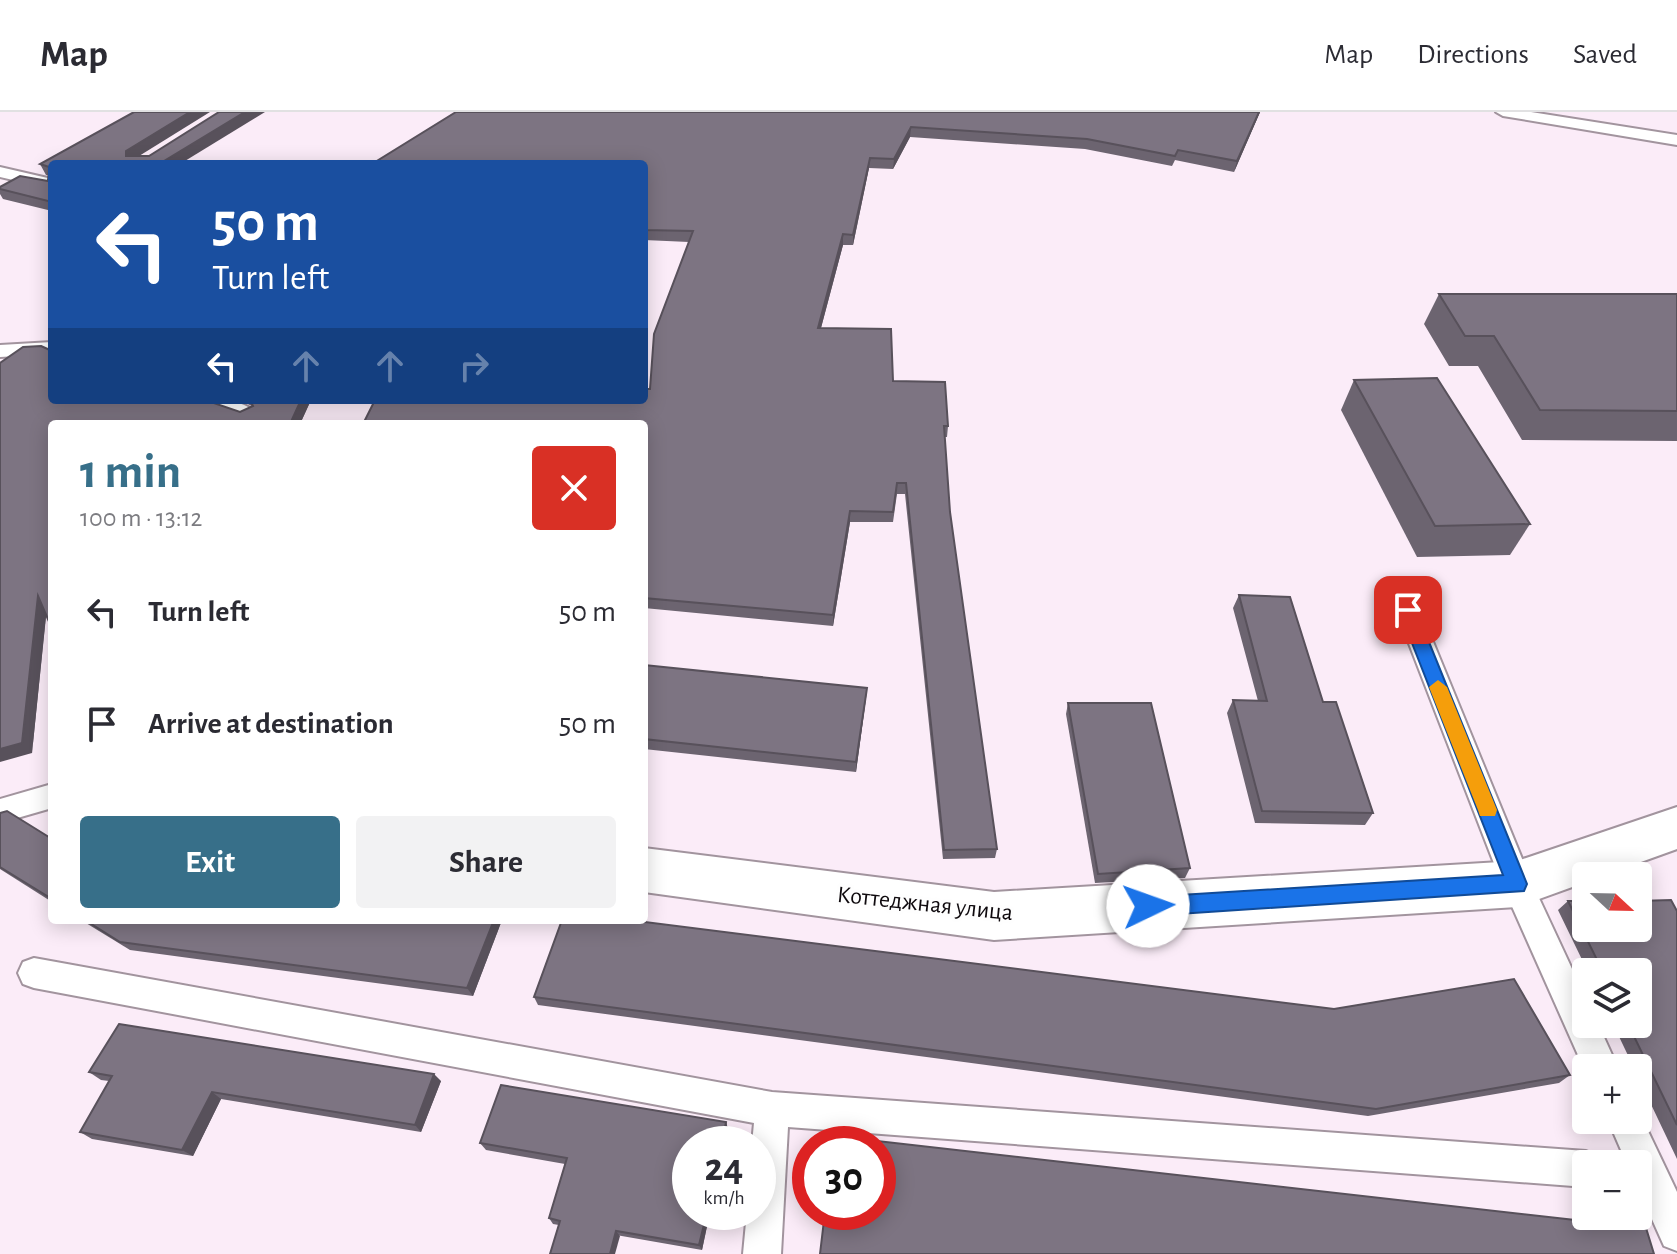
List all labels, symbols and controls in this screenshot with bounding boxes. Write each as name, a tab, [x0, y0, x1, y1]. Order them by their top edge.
text: Map	[40, 36, 108, 74]
text: Map	[1324, 41, 1373, 69]
text: Directions	[1417, 41, 1529, 69]
text: Saved	[1573, 41, 1637, 69]
icon: left	[80, 192, 184, 296]
text: 50 m	[212, 195, 319, 251]
text: Turn left	[212, 260, 329, 296]
icon: left	[200, 344, 244, 388]
icon: ahead	[284, 344, 328, 388]
icon: ahead	[368, 344, 412, 388]
icon: right	[452, 344, 496, 388]
button: close	[532, 446, 616, 530]
text: 1 min	[80, 449, 181, 497]
text: 100 m · 13:12	[80, 505, 202, 531]
pin	[1374, 576, 1442, 644]
icon: arrive	[1386, 588, 1430, 632]
icon: left	[80, 590, 124, 634]
text: Turn left	[148, 597, 249, 627]
text: 50 m	[559, 597, 616, 627]
icon: arrive	[80, 702, 124, 746]
text: Arrive at destination	[148, 709, 394, 739]
text: 50 m	[559, 709, 616, 739]
button: Exit	[80, 816, 340, 908]
button: Share	[356, 816, 616, 908]
north arrow	[1572, 862, 1652, 942]
map controls	[1572, 862, 1652, 1230]
position arrow	[1106, 864, 1190, 948]
street label: Коттеджная улица	[836, 883, 1014, 925]
button: layers	[1572, 958, 1652, 1038]
button: +	[1572, 1054, 1652, 1134]
speed limit sign: 30	[792, 1126, 896, 1230]
text: 24	[705, 1148, 743, 1188]
button: −	[1572, 1150, 1652, 1230]
text: km/h	[703, 1188, 745, 1208]

